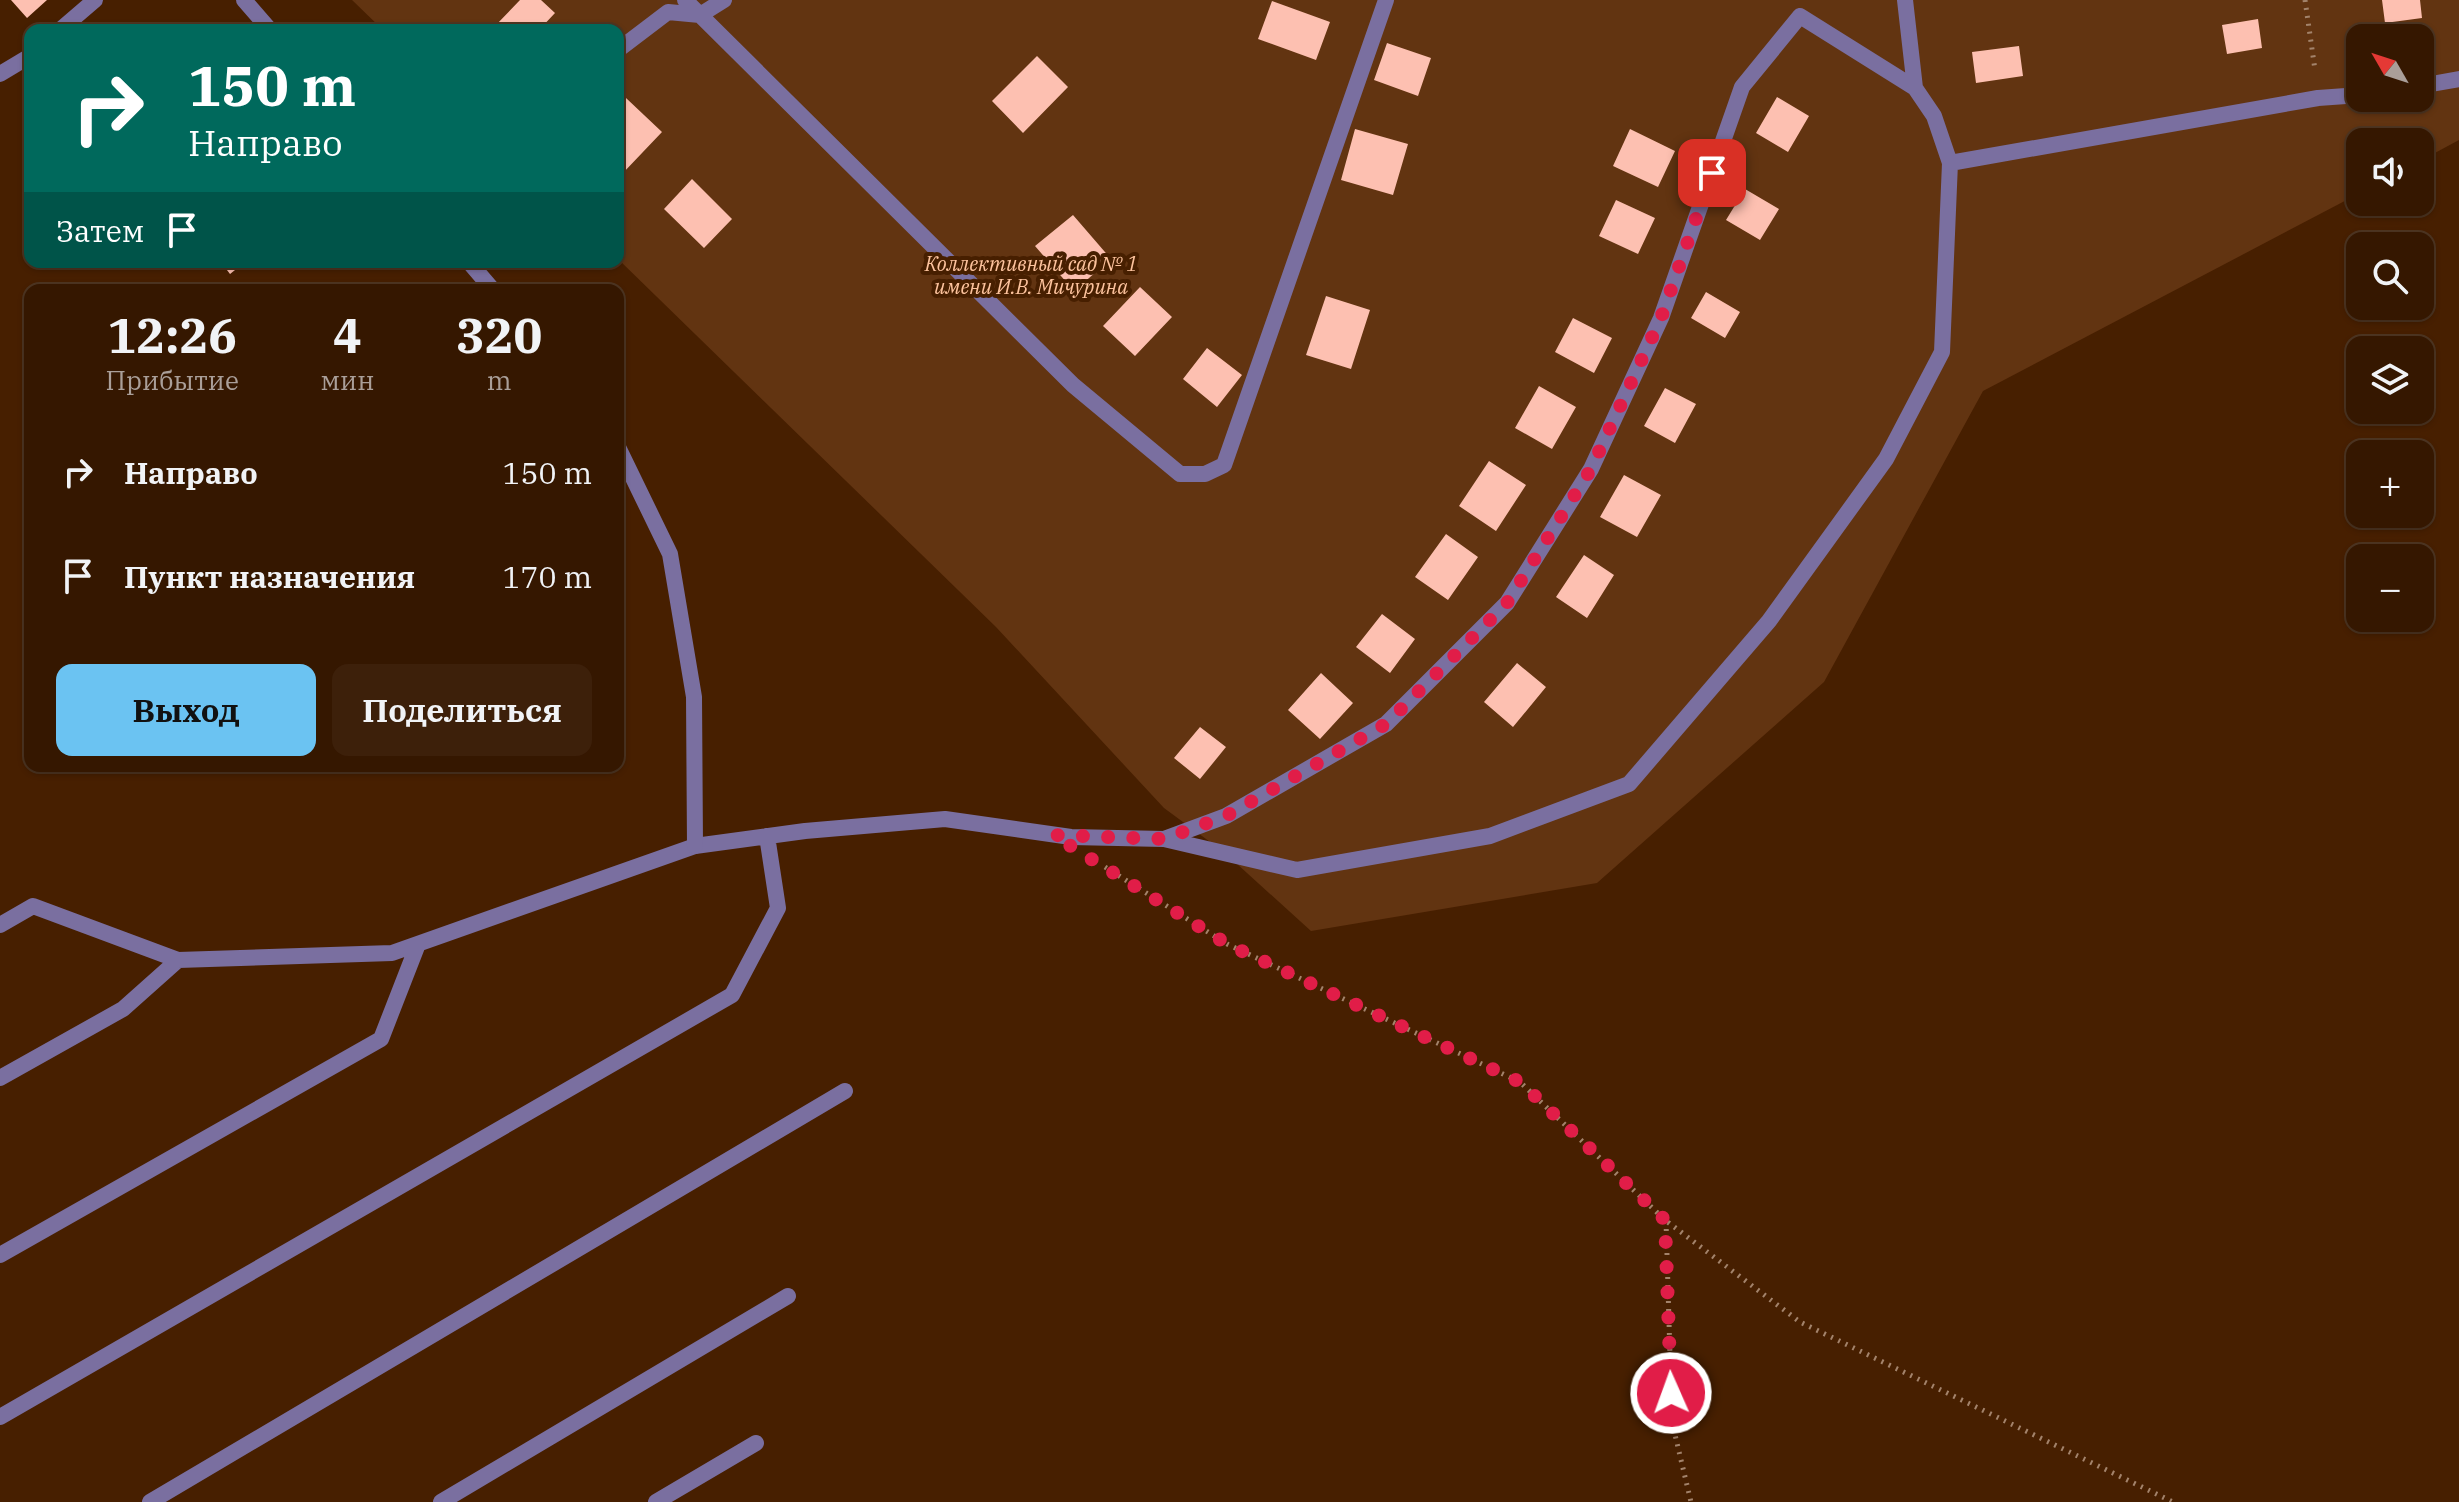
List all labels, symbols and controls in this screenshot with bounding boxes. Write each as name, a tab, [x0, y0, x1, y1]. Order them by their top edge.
north arrow	[2346, 24, 2434, 112]
map controls	[2346, 24, 2434, 632]
text: 150 m	[188, 49, 356, 121]
icon: right	[56, 56, 160, 160]
text: Направо	[188, 119, 343, 166]
button: sound	[2346, 128, 2434, 216]
pin	[1678, 139, 1746, 207]
icon: arrive	[1690, 151, 1734, 195]
icon: arrive	[160, 208, 204, 252]
text: Затем	[56, 211, 144, 250]
button: search	[2346, 232, 2434, 320]
park label: Коллективный сад № 1 имени И.В. Мичурина	[924, 250, 1137, 300]
text: 12:26	[107, 304, 237, 366]
text: 4	[333, 304, 362, 366]
text: 320	[456, 304, 542, 366]
button: layers	[2346, 336, 2434, 424]
text: Прибытие	[106, 363, 239, 397]
text: мин	[321, 363, 374, 397]
text: m	[487, 363, 512, 397]
button: +	[2346, 440, 2434, 528]
icon: right	[56, 450, 100, 494]
text: Направо	[124, 453, 258, 492]
text: 150 m	[502, 453, 592, 492]
button: −	[2346, 544, 2434, 632]
icon: arrive	[56, 554, 100, 598]
text: Пункт назначения	[124, 557, 415, 596]
text: 170 m	[502, 557, 592, 596]
button: Выход	[56, 664, 316, 756]
button: Поделиться	[332, 664, 592, 756]
position arrow	[1629, 1351, 1713, 1435]

